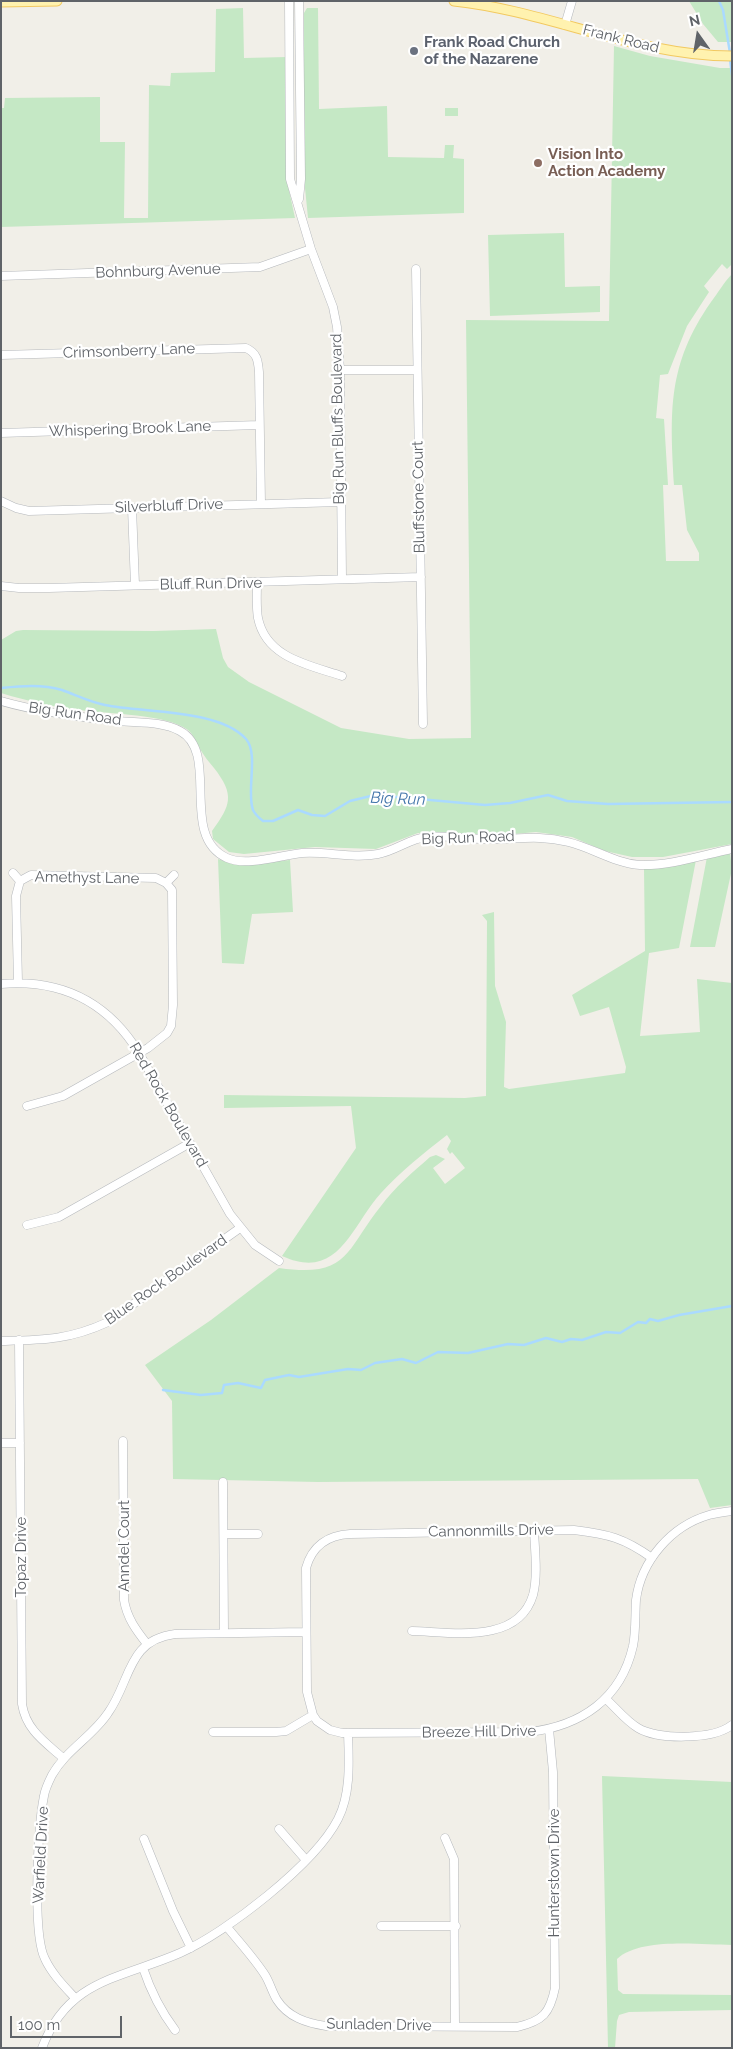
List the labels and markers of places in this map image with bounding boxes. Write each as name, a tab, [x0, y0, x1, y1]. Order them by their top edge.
place label: Frank Road Church of the Nazarene	[424, 33, 560, 68]
marker: Frank Road Church of the Nazarene	[408, 45, 420, 57]
place label: Vision Into Action Academy	[548, 145, 665, 180]
marker: Vision Into Action Academy	[532, 157, 544, 169]

